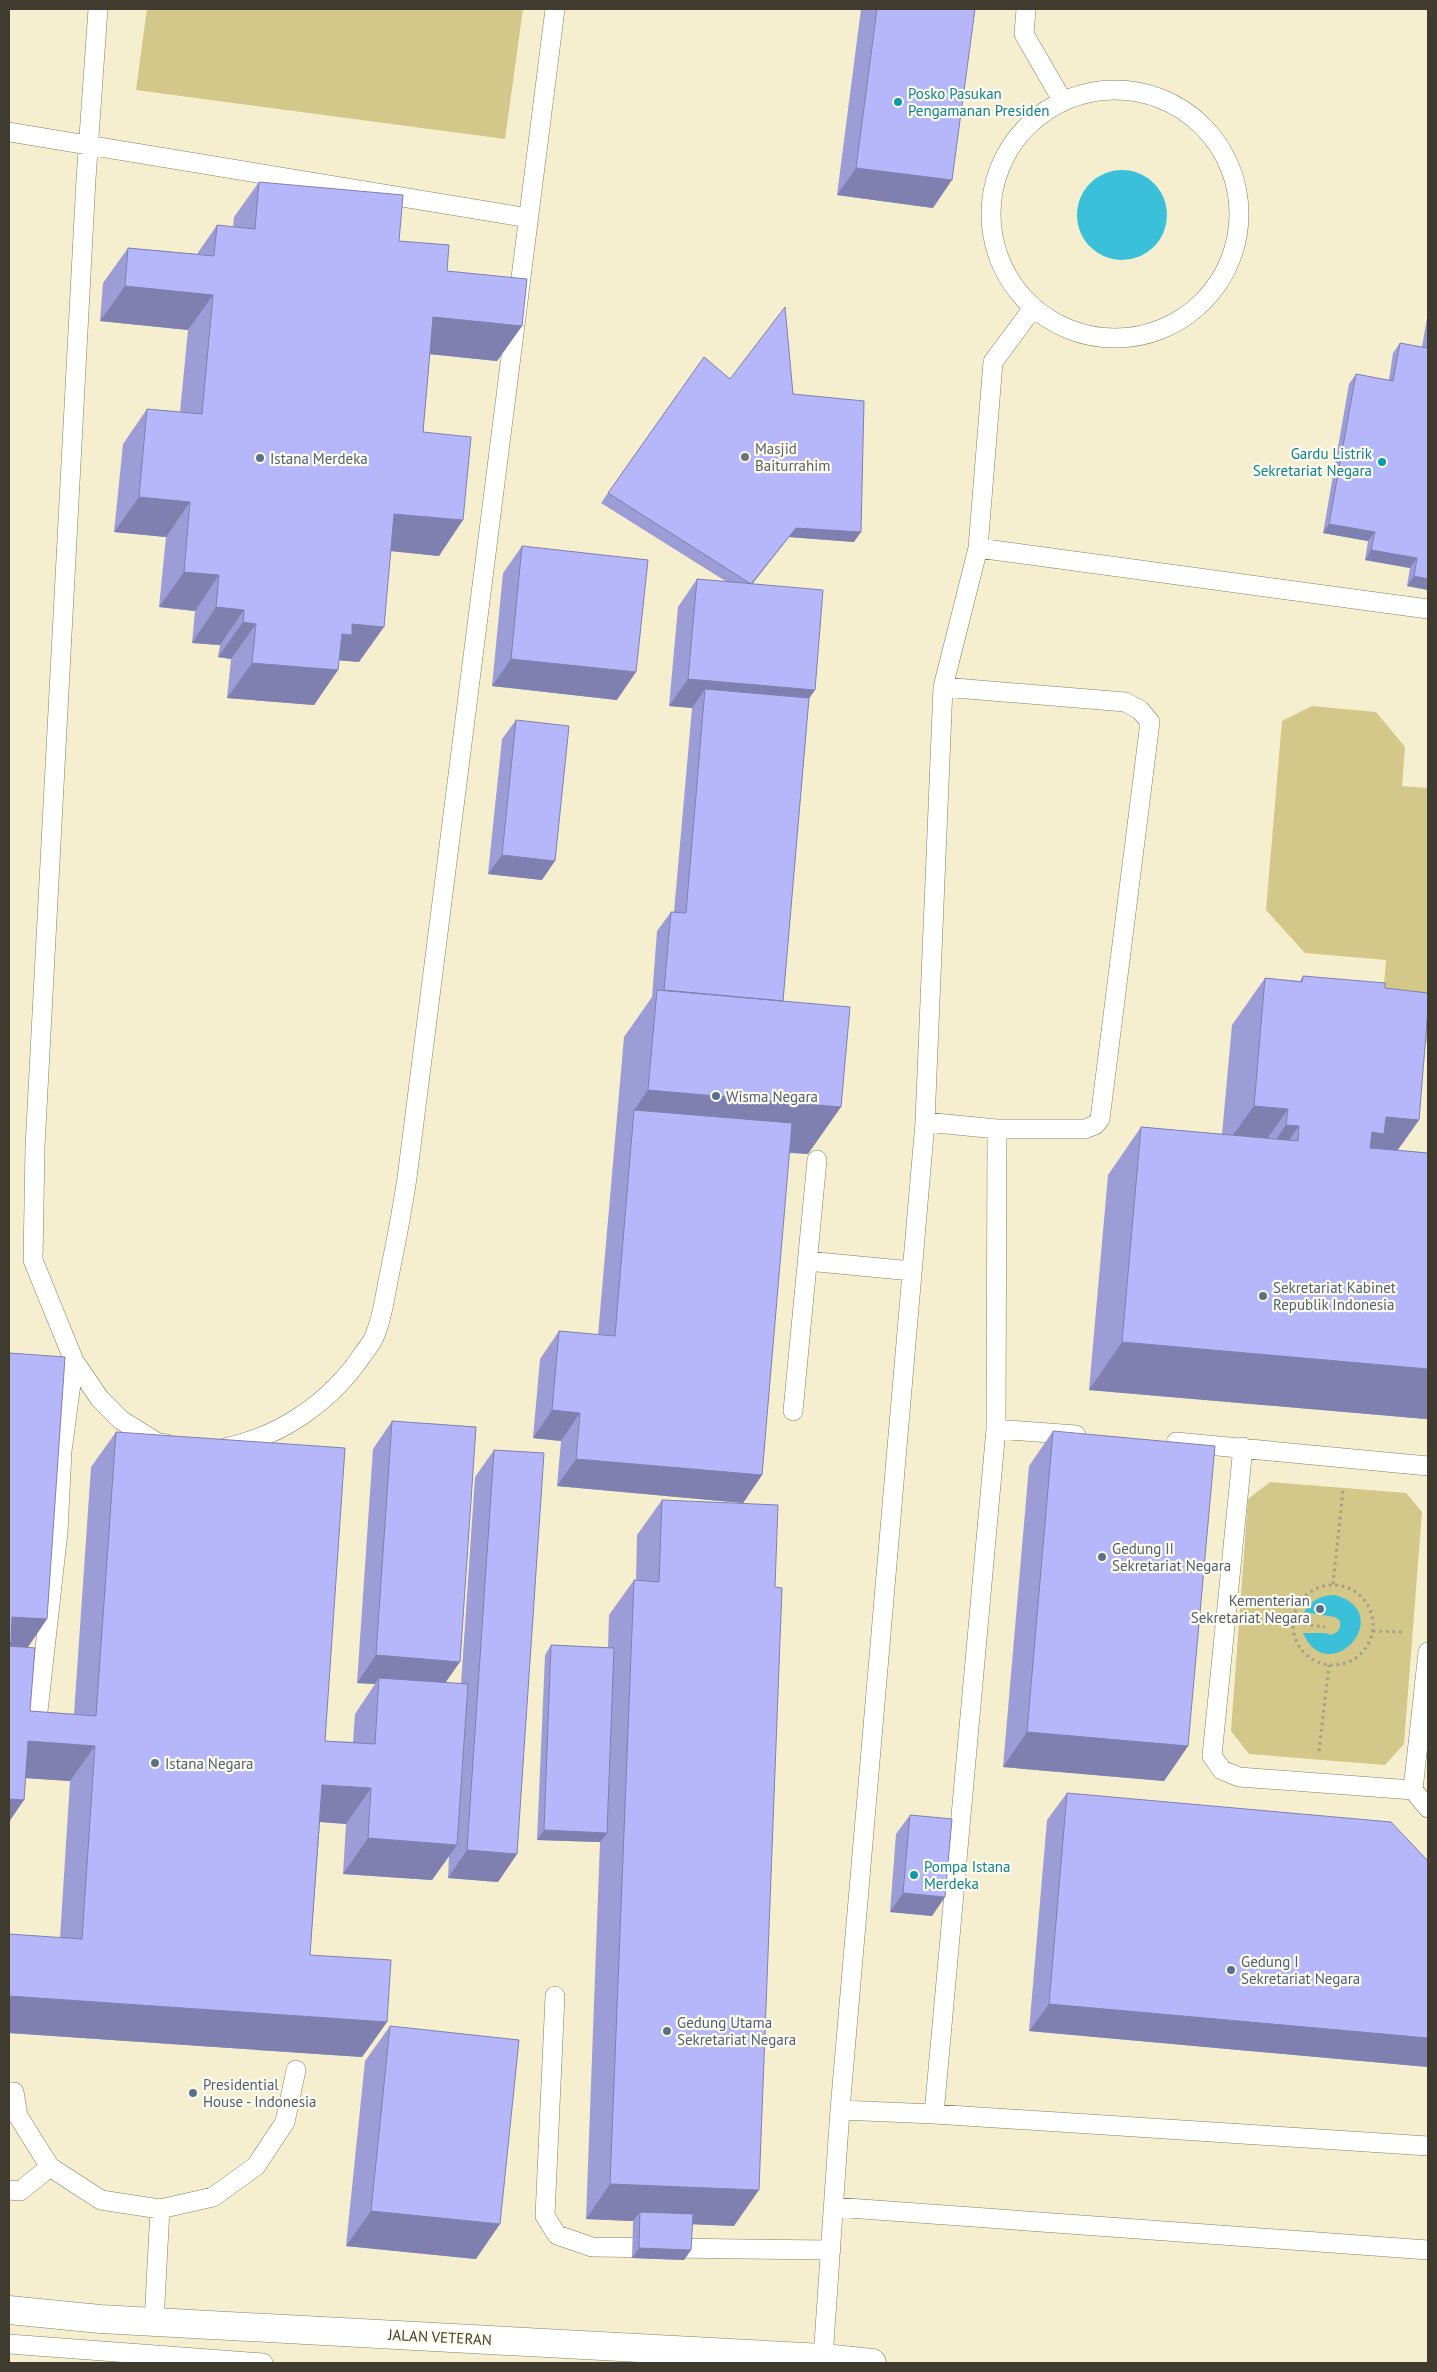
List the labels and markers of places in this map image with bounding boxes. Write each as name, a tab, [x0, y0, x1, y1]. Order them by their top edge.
place label: Posko Pasukan Pengamanan Presiden	[908, 84, 1049, 120]
marker: Posko Pasukan Pengamanan Presiden	[892, 96, 904, 108]
place label: Masjid Baiturrahim	[755, 439, 830, 475]
place label: Gardu Listrik Sekretariat Negara	[1253, 444, 1373, 480]
place label: Istana Merdeka	[270, 449, 368, 468]
marker: Masjid Baiturrahim	[739, 451, 751, 463]
marker: Istana Merdeka	[254, 452, 266, 464]
marker: Gardu Listrik Sekretariat Negara	[1376, 456, 1388, 468]
place label: Wisma Negara	[726, 1087, 818, 1106]
marker: Wisma Negara	[710, 1090, 722, 1102]
place label: Sekretariat Kabinet Republik Indonesia	[1273, 1278, 1396, 1314]
marker: Sekretariat Kabinet Republik Indonesia	[1257, 1290, 1269, 1302]
place label: Gedung II Sekretariat Negara	[1112, 1539, 1231, 1575]
marker: Gedung II Sekretariat Negara	[1096, 1551, 1108, 1563]
place label: Kementerian Sekretariat Negara	[1191, 1591, 1310, 1627]
marker: Kementerian Sekretariat Negara	[1314, 1603, 1326, 1615]
place label: Istana Negara	[165, 1754, 253, 1773]
marker: Istana Negara	[149, 1757, 161, 1769]
place label: Pompa Istana Merdeka	[924, 1857, 1010, 1893]
marker: Pompa Istana Merdeka	[908, 1869, 920, 1881]
place label: Gedung I Sekretariat Negara	[1241, 1952, 1360, 1988]
marker: Gedung I Sekretariat Negara	[1225, 1964, 1237, 1976]
place label: Gedung Utama Sekretariat Negara	[677, 2013, 796, 2049]
marker: Gedung Utama Sekretariat Negara	[661, 2025, 673, 2037]
place label: Presidential House - Indonesia	[203, 2075, 316, 2111]
marker: Presidential House - Indonesia	[187, 2087, 199, 2099]

